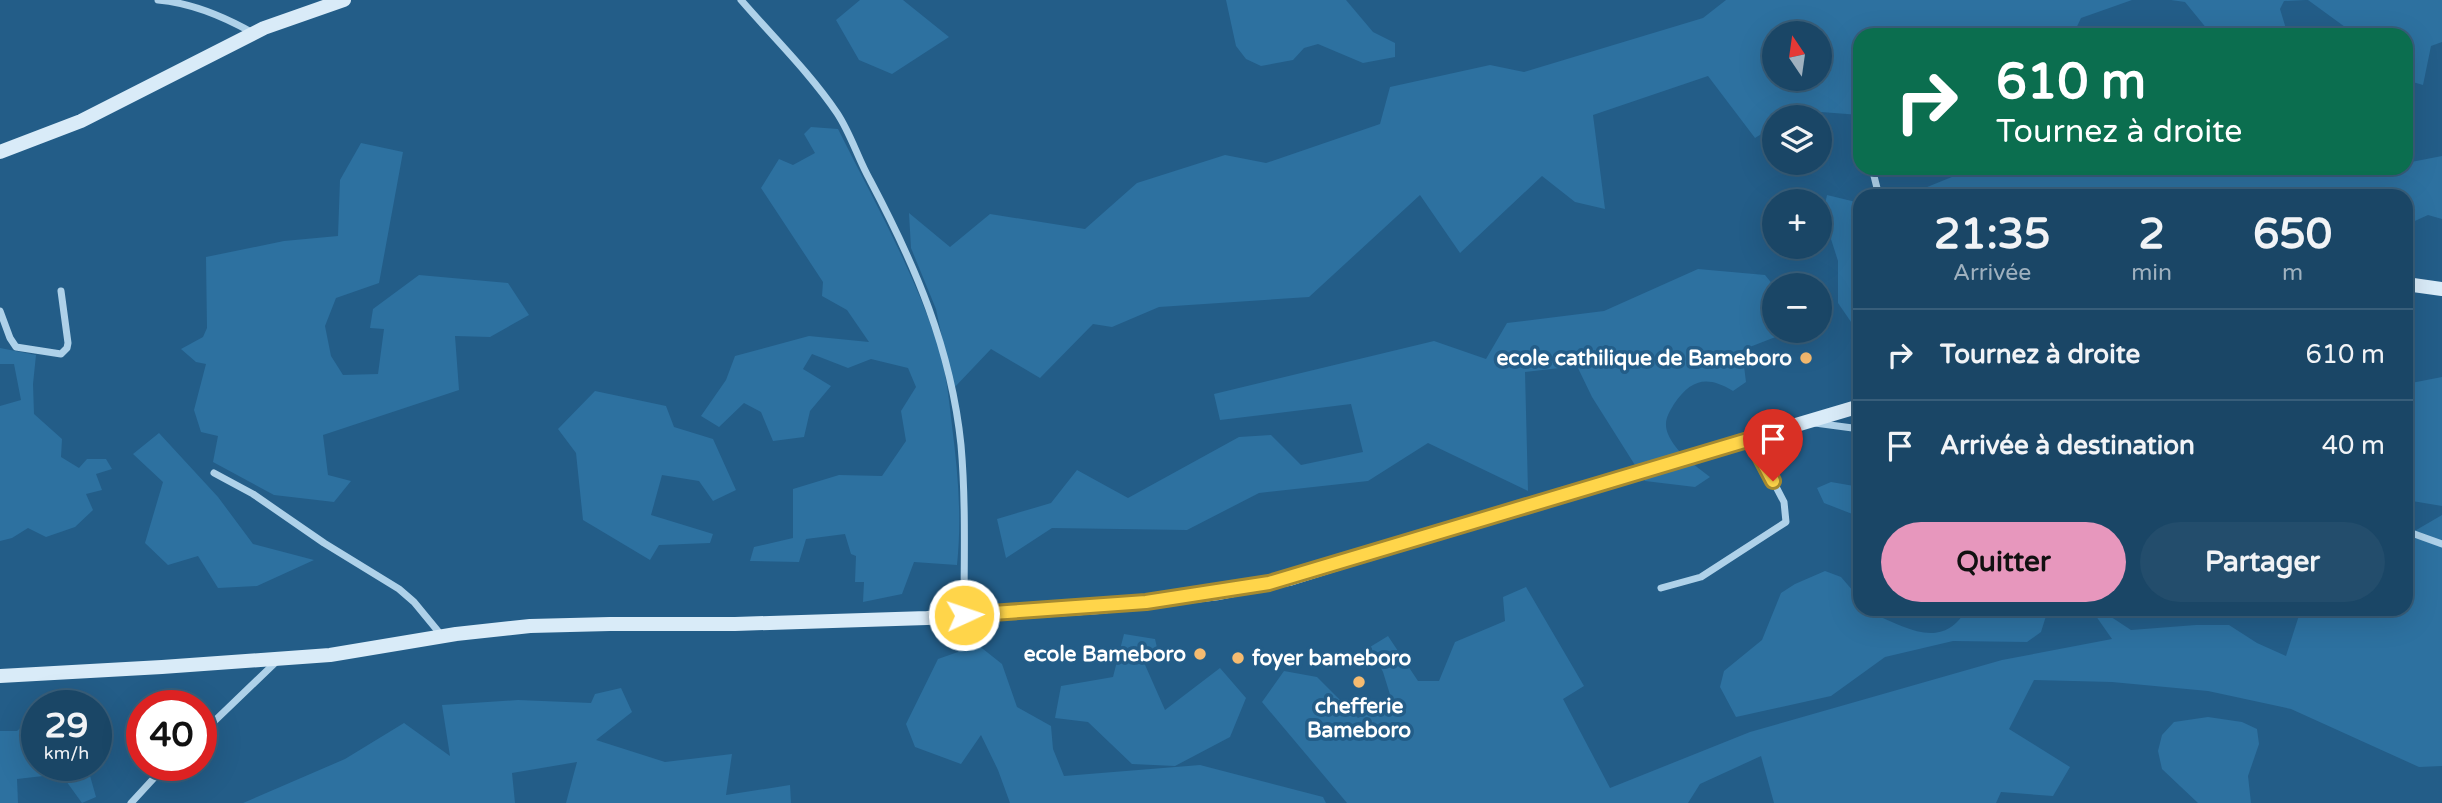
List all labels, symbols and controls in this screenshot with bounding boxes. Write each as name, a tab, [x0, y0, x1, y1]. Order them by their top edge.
north arrow	[1762, 21, 1832, 91]
map controls	[1762, 21, 1832, 343]
text: 610 m	[1996, 53, 2146, 112]
icon: right	[1881, 56, 1972, 147]
button: layers	[1762, 105, 1832, 175]
text: Tournez à droite	[1996, 113, 2242, 151]
button: +	[1762, 189, 1832, 259]
text: 21:35	[1934, 209, 2050, 260]
text: 2	[2138, 209, 2165, 260]
text: 650	[2253, 209, 2332, 260]
text: Arrivée	[1953, 259, 2031, 287]
text: min	[2131, 259, 2172, 287]
text: m	[2282, 259, 2303, 287]
button: −	[1762, 273, 1832, 343]
icon: right	[1881, 336, 1919, 374]
text: Tournez à droite	[1940, 339, 2140, 370]
text: 610 m	[2305, 339, 2385, 370]
place label: ecole cathilique de Bameboro	[1496, 346, 1792, 371]
marker: ecole cathilique de Bameboro	[1798, 350, 1814, 366]
pin	[1743, 409, 1803, 481]
icon: arrive	[1754, 420, 1792, 458]
icon: arrive	[1881, 427, 1919, 465]
text: Arrivée à destination	[1940, 430, 2195, 461]
text: 40 m	[2322, 430, 2385, 461]
button: Quitter	[1881, 522, 2126, 602]
button: Partager	[2140, 522, 2385, 602]
position arrow	[927, 578, 1001, 652]
place label: ecole Bameboro	[1024, 642, 1186, 667]
marker: ecole Bameboro	[1192, 646, 1208, 662]
place label: foyer bameboro	[1252, 646, 1412, 671]
marker: foyer bameboro	[1230, 650, 1246, 666]
marker: chefferie Bameboro	[1351, 674, 1367, 690]
speed limit sign: 40	[126, 690, 217, 781]
place label: chefferie Bameboro	[1307, 694, 1411, 743]
text: 29	[45, 705, 88, 747]
text: km/h	[44, 742, 89, 764]

